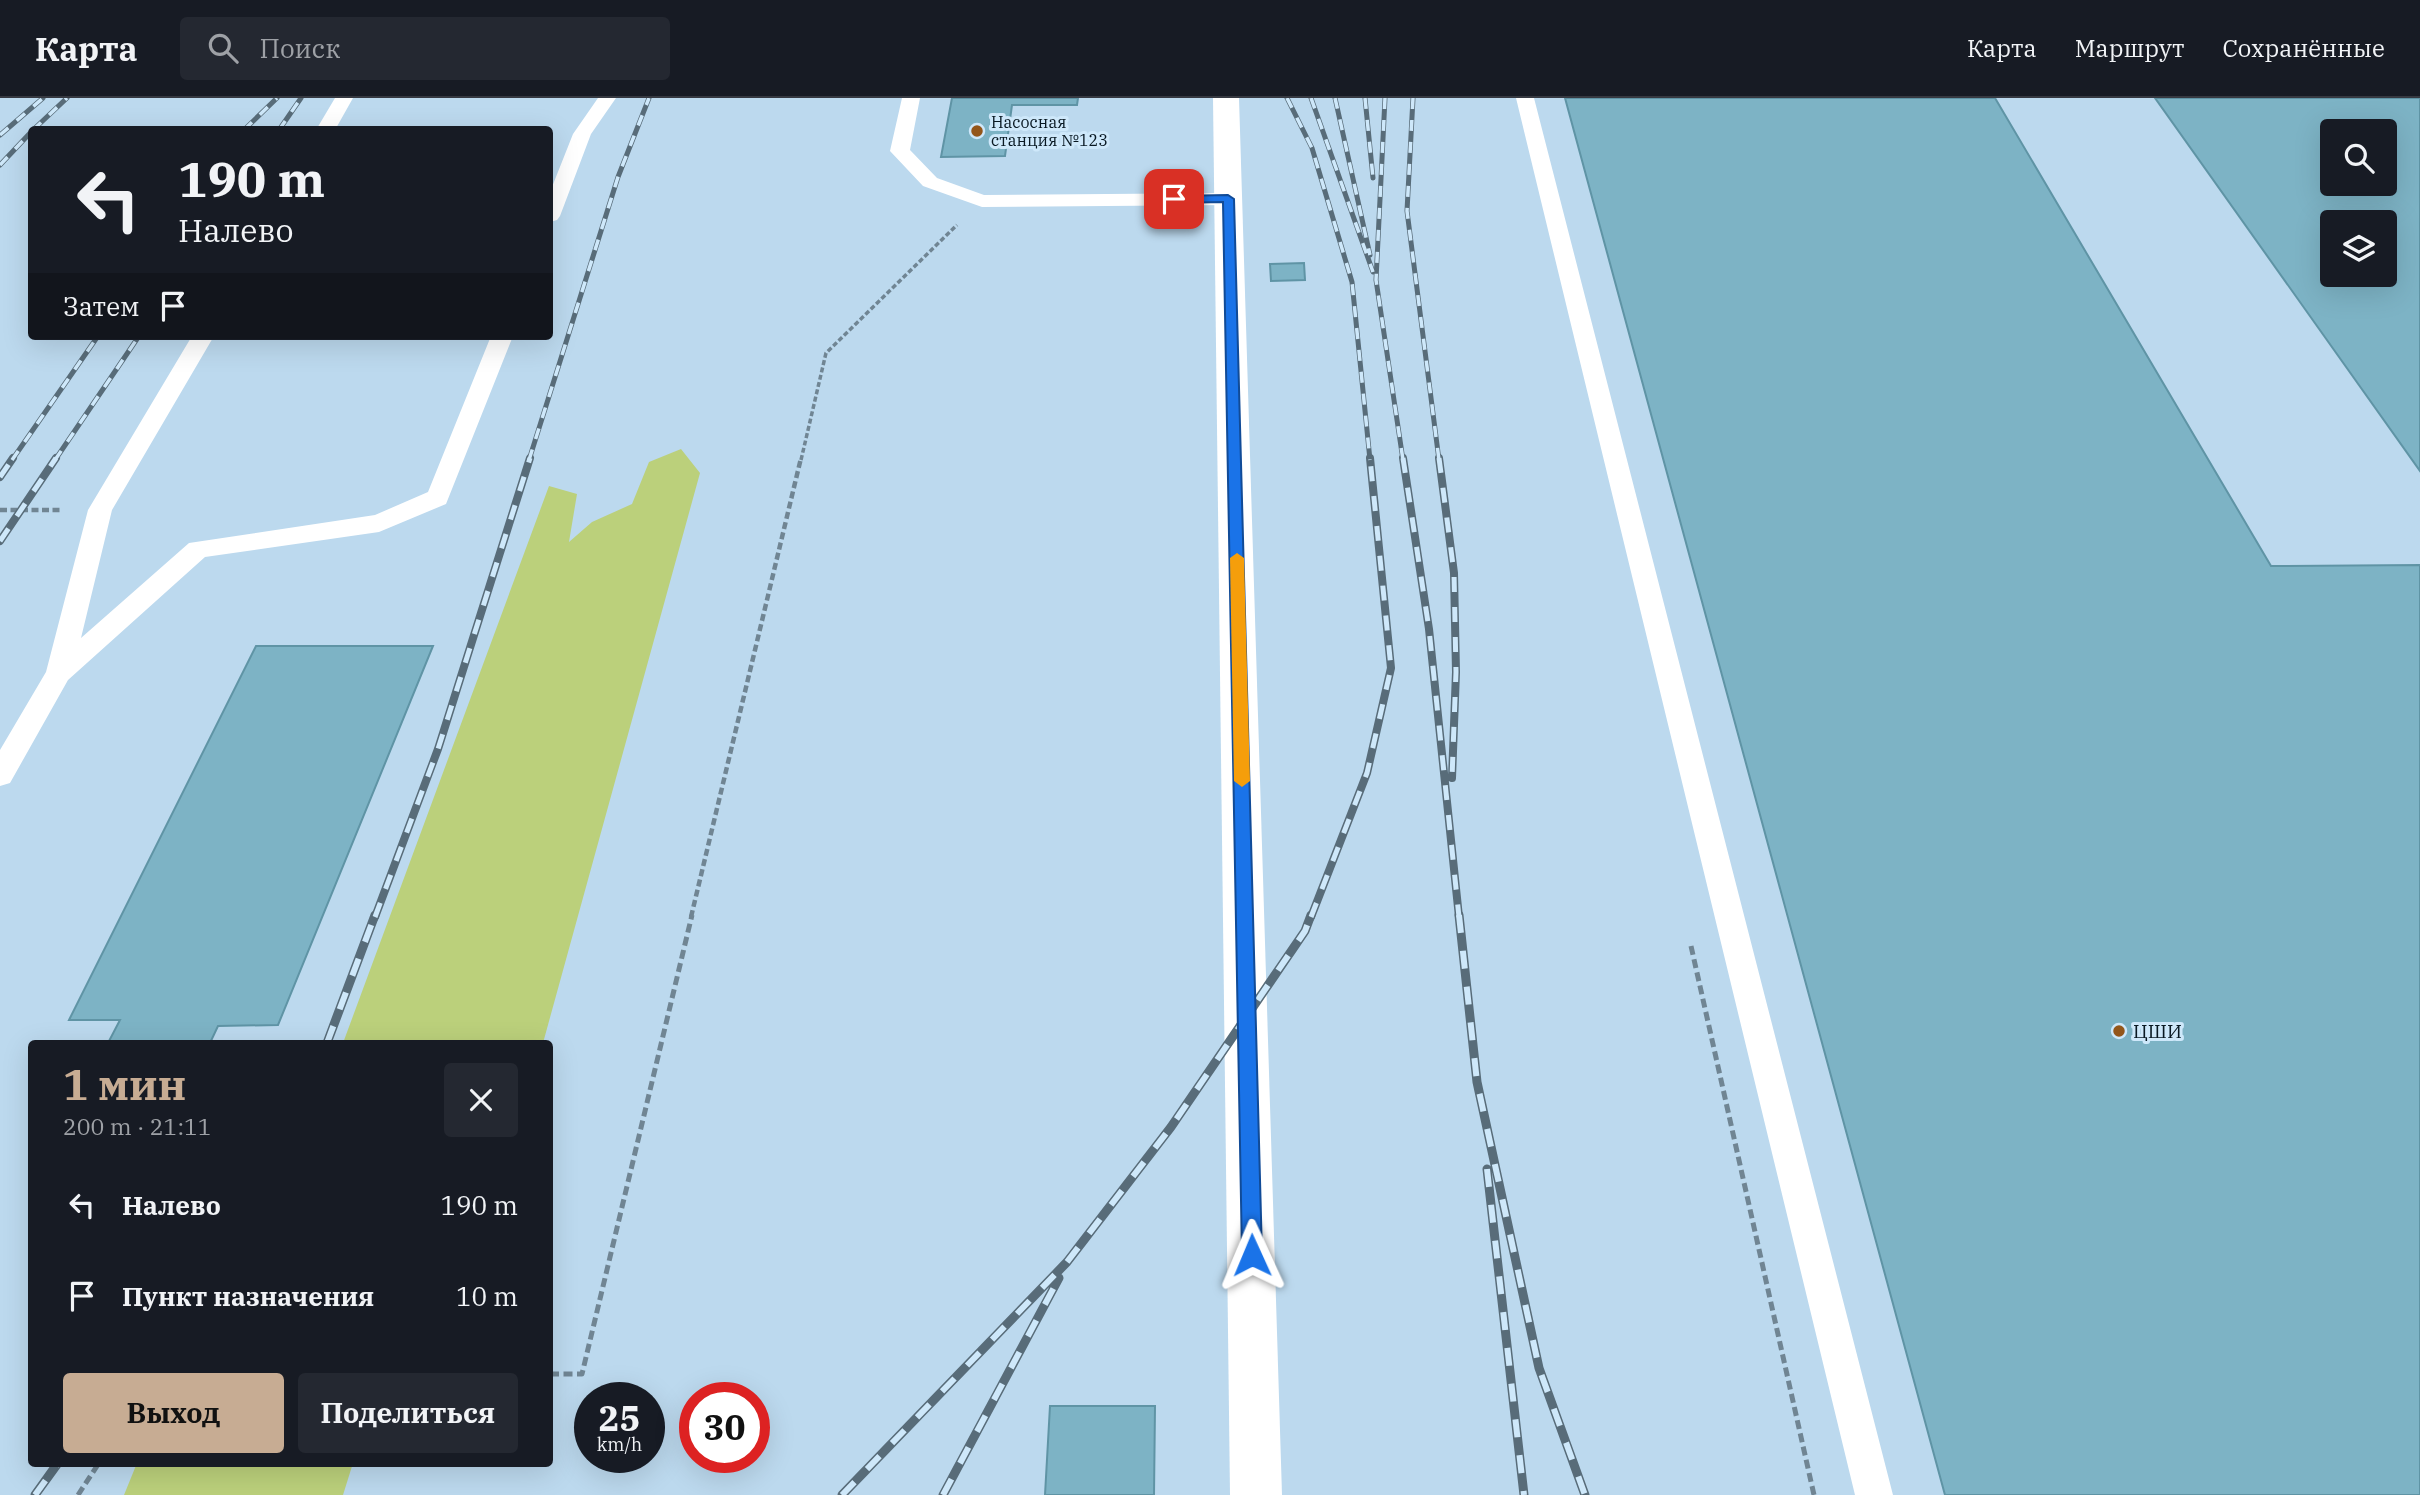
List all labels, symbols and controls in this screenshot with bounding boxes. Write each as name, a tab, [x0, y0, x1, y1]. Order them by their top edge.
search box	[180, 17, 670, 80]
text: Карта	[35, 27, 138, 70]
icon: search	[204, 29, 242, 67]
text: Поиск	[260, 31, 340, 65]
text: Карта	[1967, 32, 2037, 64]
text: Маршрут	[2075, 32, 2184, 64]
text: Сохранённые	[2222, 32, 2385, 64]
place label: Насосная станция №123	[991, 112, 1108, 150]
map controls	[2320, 119, 2397, 287]
button: search	[2320, 119, 2397, 196]
marker: Насосная станция №123	[969, 123, 985, 139]
text: 190 m	[178, 147, 325, 210]
icon: left	[63, 154, 154, 245]
pin	[1144, 169, 1204, 229]
icon: arrive	[1155, 180, 1193, 218]
text: Налево	[178, 209, 294, 251]
button: layers	[2320, 210, 2397, 287]
icon: arrive	[154, 287, 192, 325]
text: Затем	[63, 289, 140, 323]
place label: ЦШИ	[2133, 1019, 2182, 1043]
marker: ЦШИ	[2111, 1023, 2127, 1039]
text: 1 мин	[63, 1057, 186, 1112]
button: close	[444, 1063, 518, 1137]
text: 200 m · 21:11	[63, 1111, 212, 1141]
icon: left	[63, 1186, 101, 1224]
text: Налево	[122, 1188, 221, 1222]
text: 190 m	[440, 1188, 518, 1222]
position arrow	[1215, 1218, 1289, 1292]
icon: arrive	[63, 1277, 101, 1315]
text: Пункт назначения	[122, 1279, 374, 1313]
text: 10 m	[456, 1279, 518, 1313]
button: Выход	[63, 1373, 284, 1453]
button: Поделиться	[298, 1373, 518, 1453]
speed limit sign: 30	[679, 1382, 770, 1473]
text: 25	[598, 1395, 641, 1441]
text: km/h	[597, 1433, 642, 1456]

